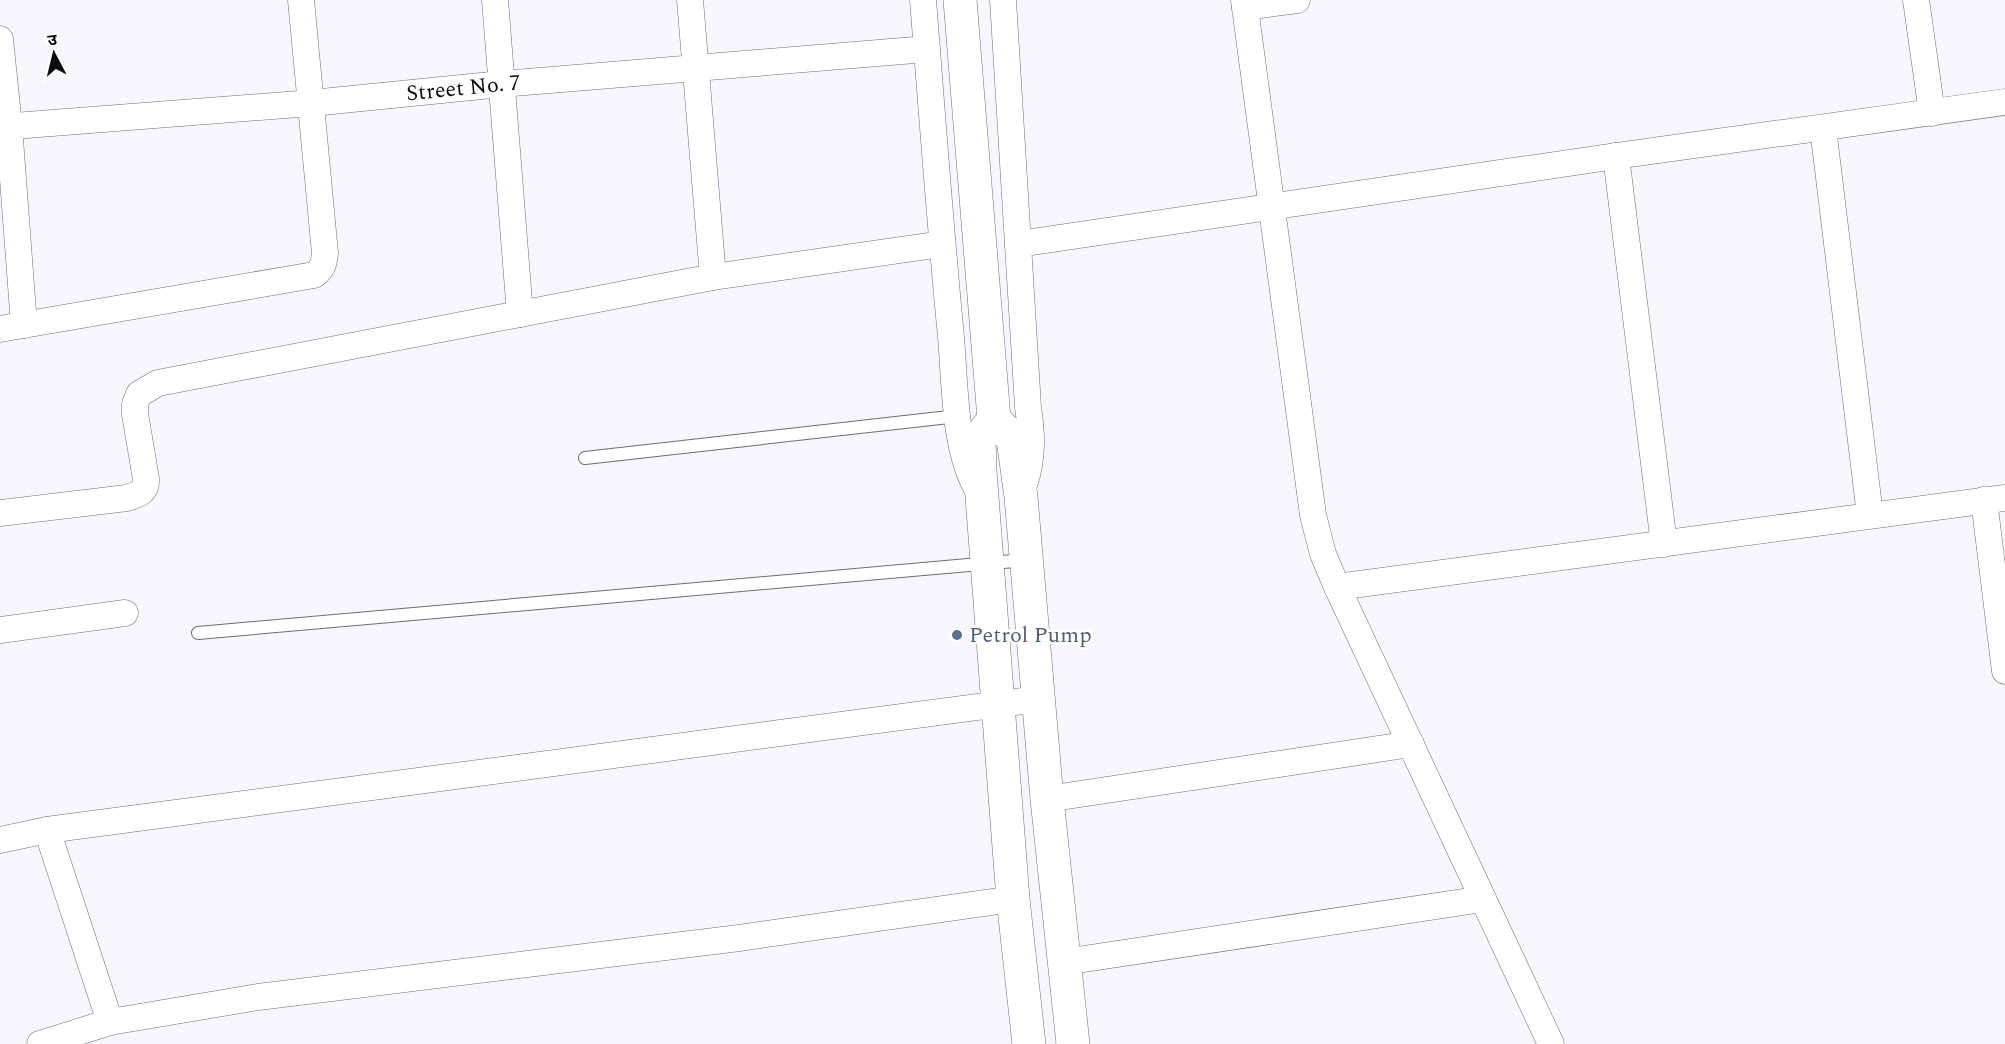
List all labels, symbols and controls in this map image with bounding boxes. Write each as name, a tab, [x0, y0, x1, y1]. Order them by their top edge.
north arrow	[24, 24, 84, 84]
text: उ	[46, 28, 59, 53]
street label: Street No. 7	[405, 66, 522, 110]
place label: Petrol Pump	[969, 619, 1092, 652]
marker: Petrol Pump	[950, 628, 964, 642]

